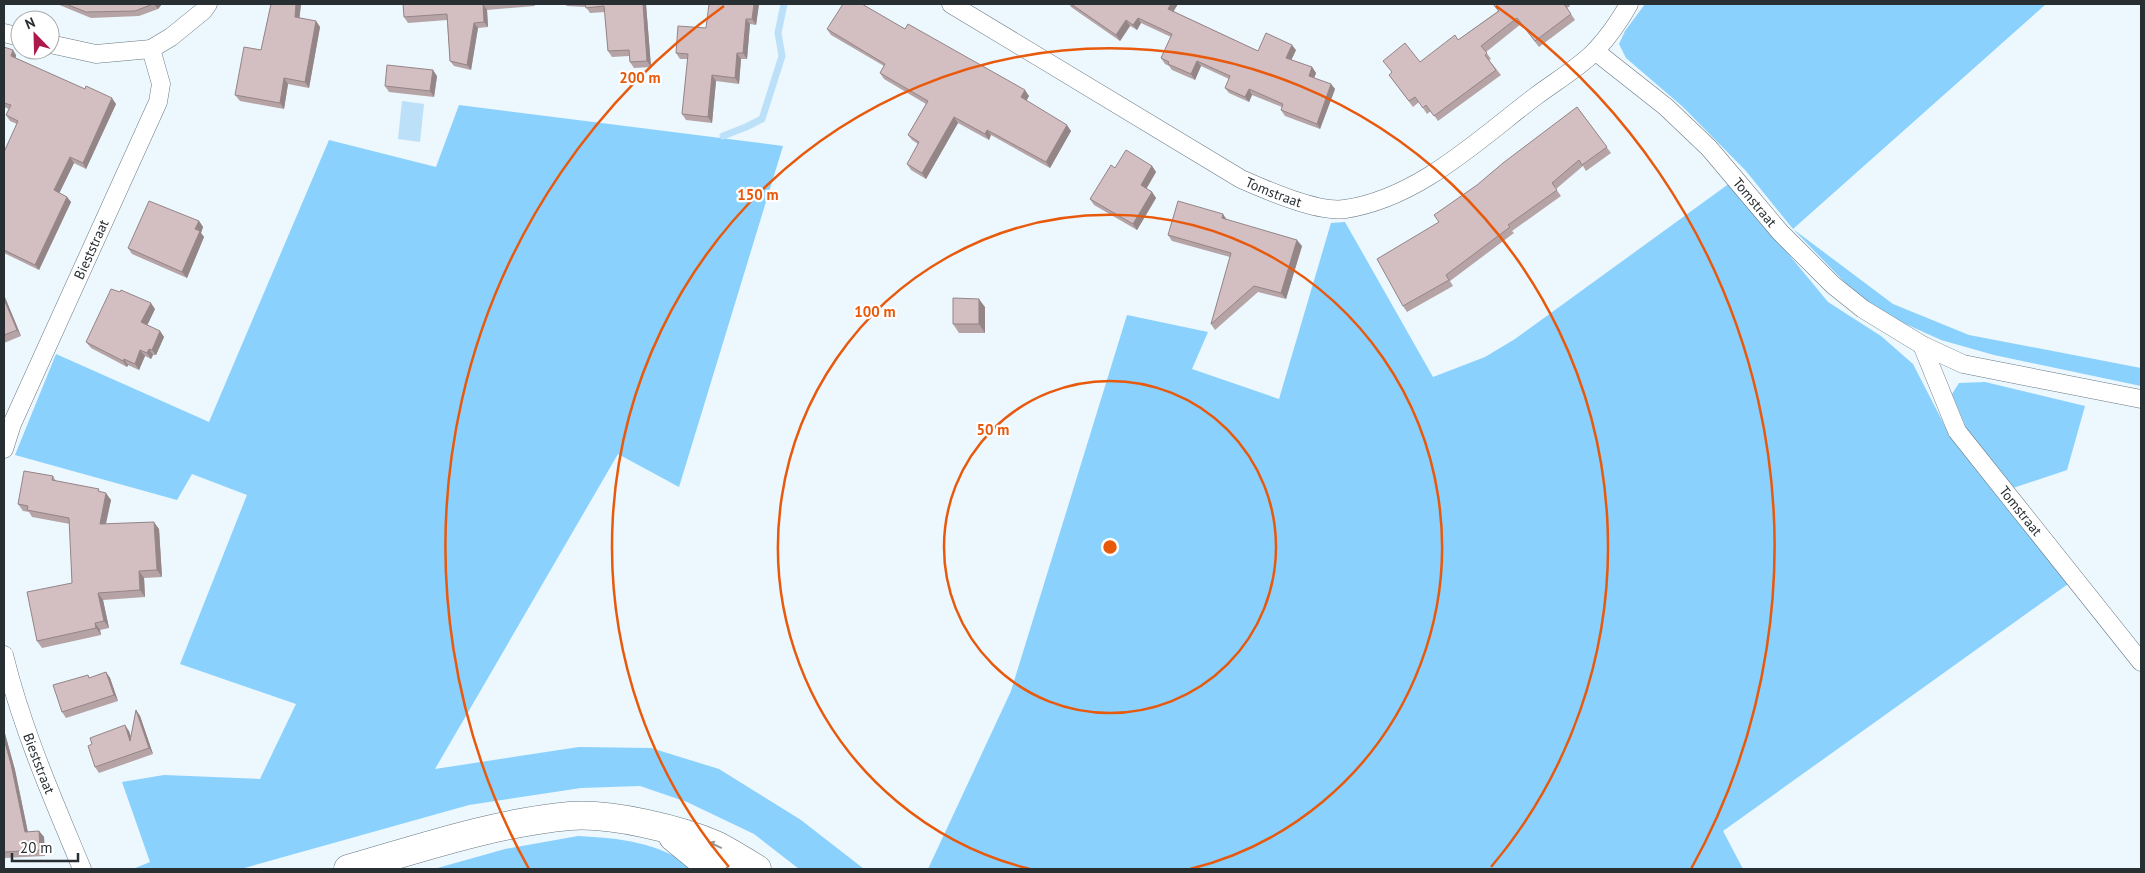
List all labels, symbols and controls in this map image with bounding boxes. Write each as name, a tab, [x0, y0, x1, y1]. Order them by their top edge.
north arrow	[10, 10, 60, 60]
text: N	[22, 13, 38, 33]
text: 200 m	[619, 68, 661, 87]
street label: Tomstraat	[1243, 173, 1304, 211]
street label: Tomstraat	[1729, 174, 1781, 231]
text: 150 m	[737, 185, 779, 204]
street label: Bieststraat	[70, 216, 113, 282]
text: 100 m	[854, 302, 896, 321]
text: 50 m	[977, 420, 1009, 439]
street label: Tomstraat	[1995, 482, 2046, 540]
centre of rings	[1101, 538, 1119, 556]
street label: Bieststraat	[19, 730, 59, 797]
scale bar	[12, 830, 79, 862]
text: 20 m	[20, 838, 53, 857]
one-way arrow	[708, 841, 722, 849]

